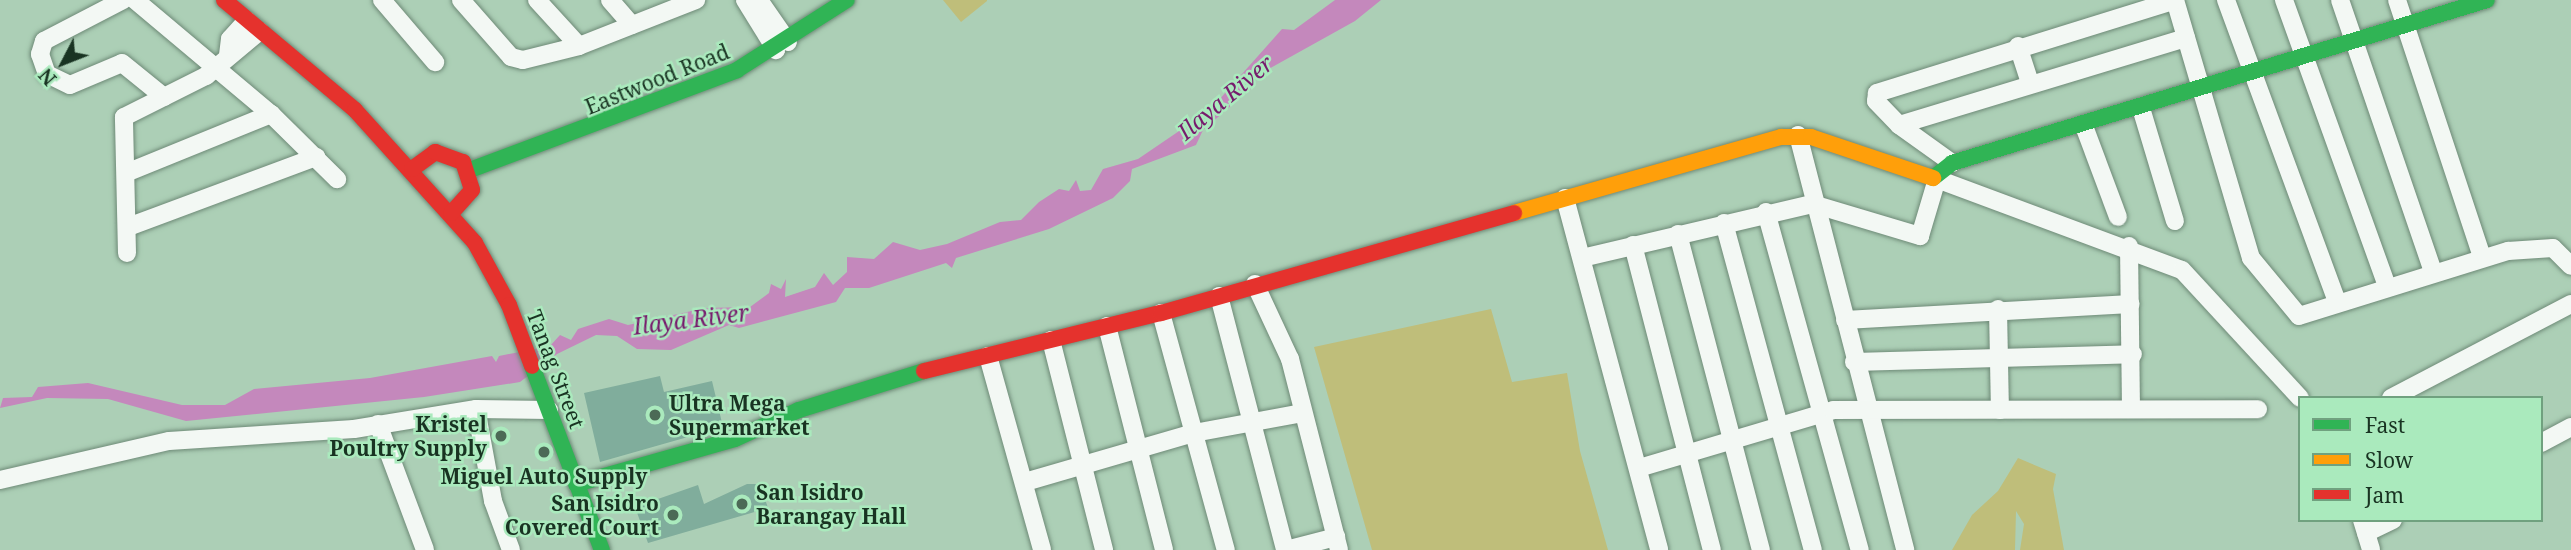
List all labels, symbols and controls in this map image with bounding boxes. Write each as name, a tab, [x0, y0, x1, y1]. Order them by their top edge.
north arrow	[28, 28, 98, 98]
street label: Eastwood Road	[581, 39, 733, 119]
water label: Ilaya River	[1172, 49, 1278, 145]
text: N	[33, 63, 62, 91]
water label: Ilaya River	[632, 298, 750, 340]
street label: Tanag Street	[522, 306, 590, 432]
place label: Ultra Mega Supermarket	[669, 390, 809, 440]
legend	[2298, 396, 2543, 522]
marker: Ultra Mega Supermarket	[647, 407, 663, 423]
place label: Kristel Poultry Supply	[329, 411, 487, 461]
text: Fast	[2365, 411, 2405, 439]
marker: Kristel Poultry Supply	[493, 428, 509, 444]
marker: Miguel Auto Supply	[536, 444, 552, 460]
text: Slow	[2365, 446, 2413, 474]
place label: Miguel Auto Supply	[440, 463, 648, 489]
place label: San Isidro Barangay Hall	[756, 479, 906, 529]
text: Jam	[2365, 481, 2404, 509]
place label: San Isidro Covered Court	[505, 490, 659, 540]
marker: San Isidro Barangay Hall	[734, 496, 750, 512]
marker: San Isidro Covered Court	[665, 507, 681, 523]

